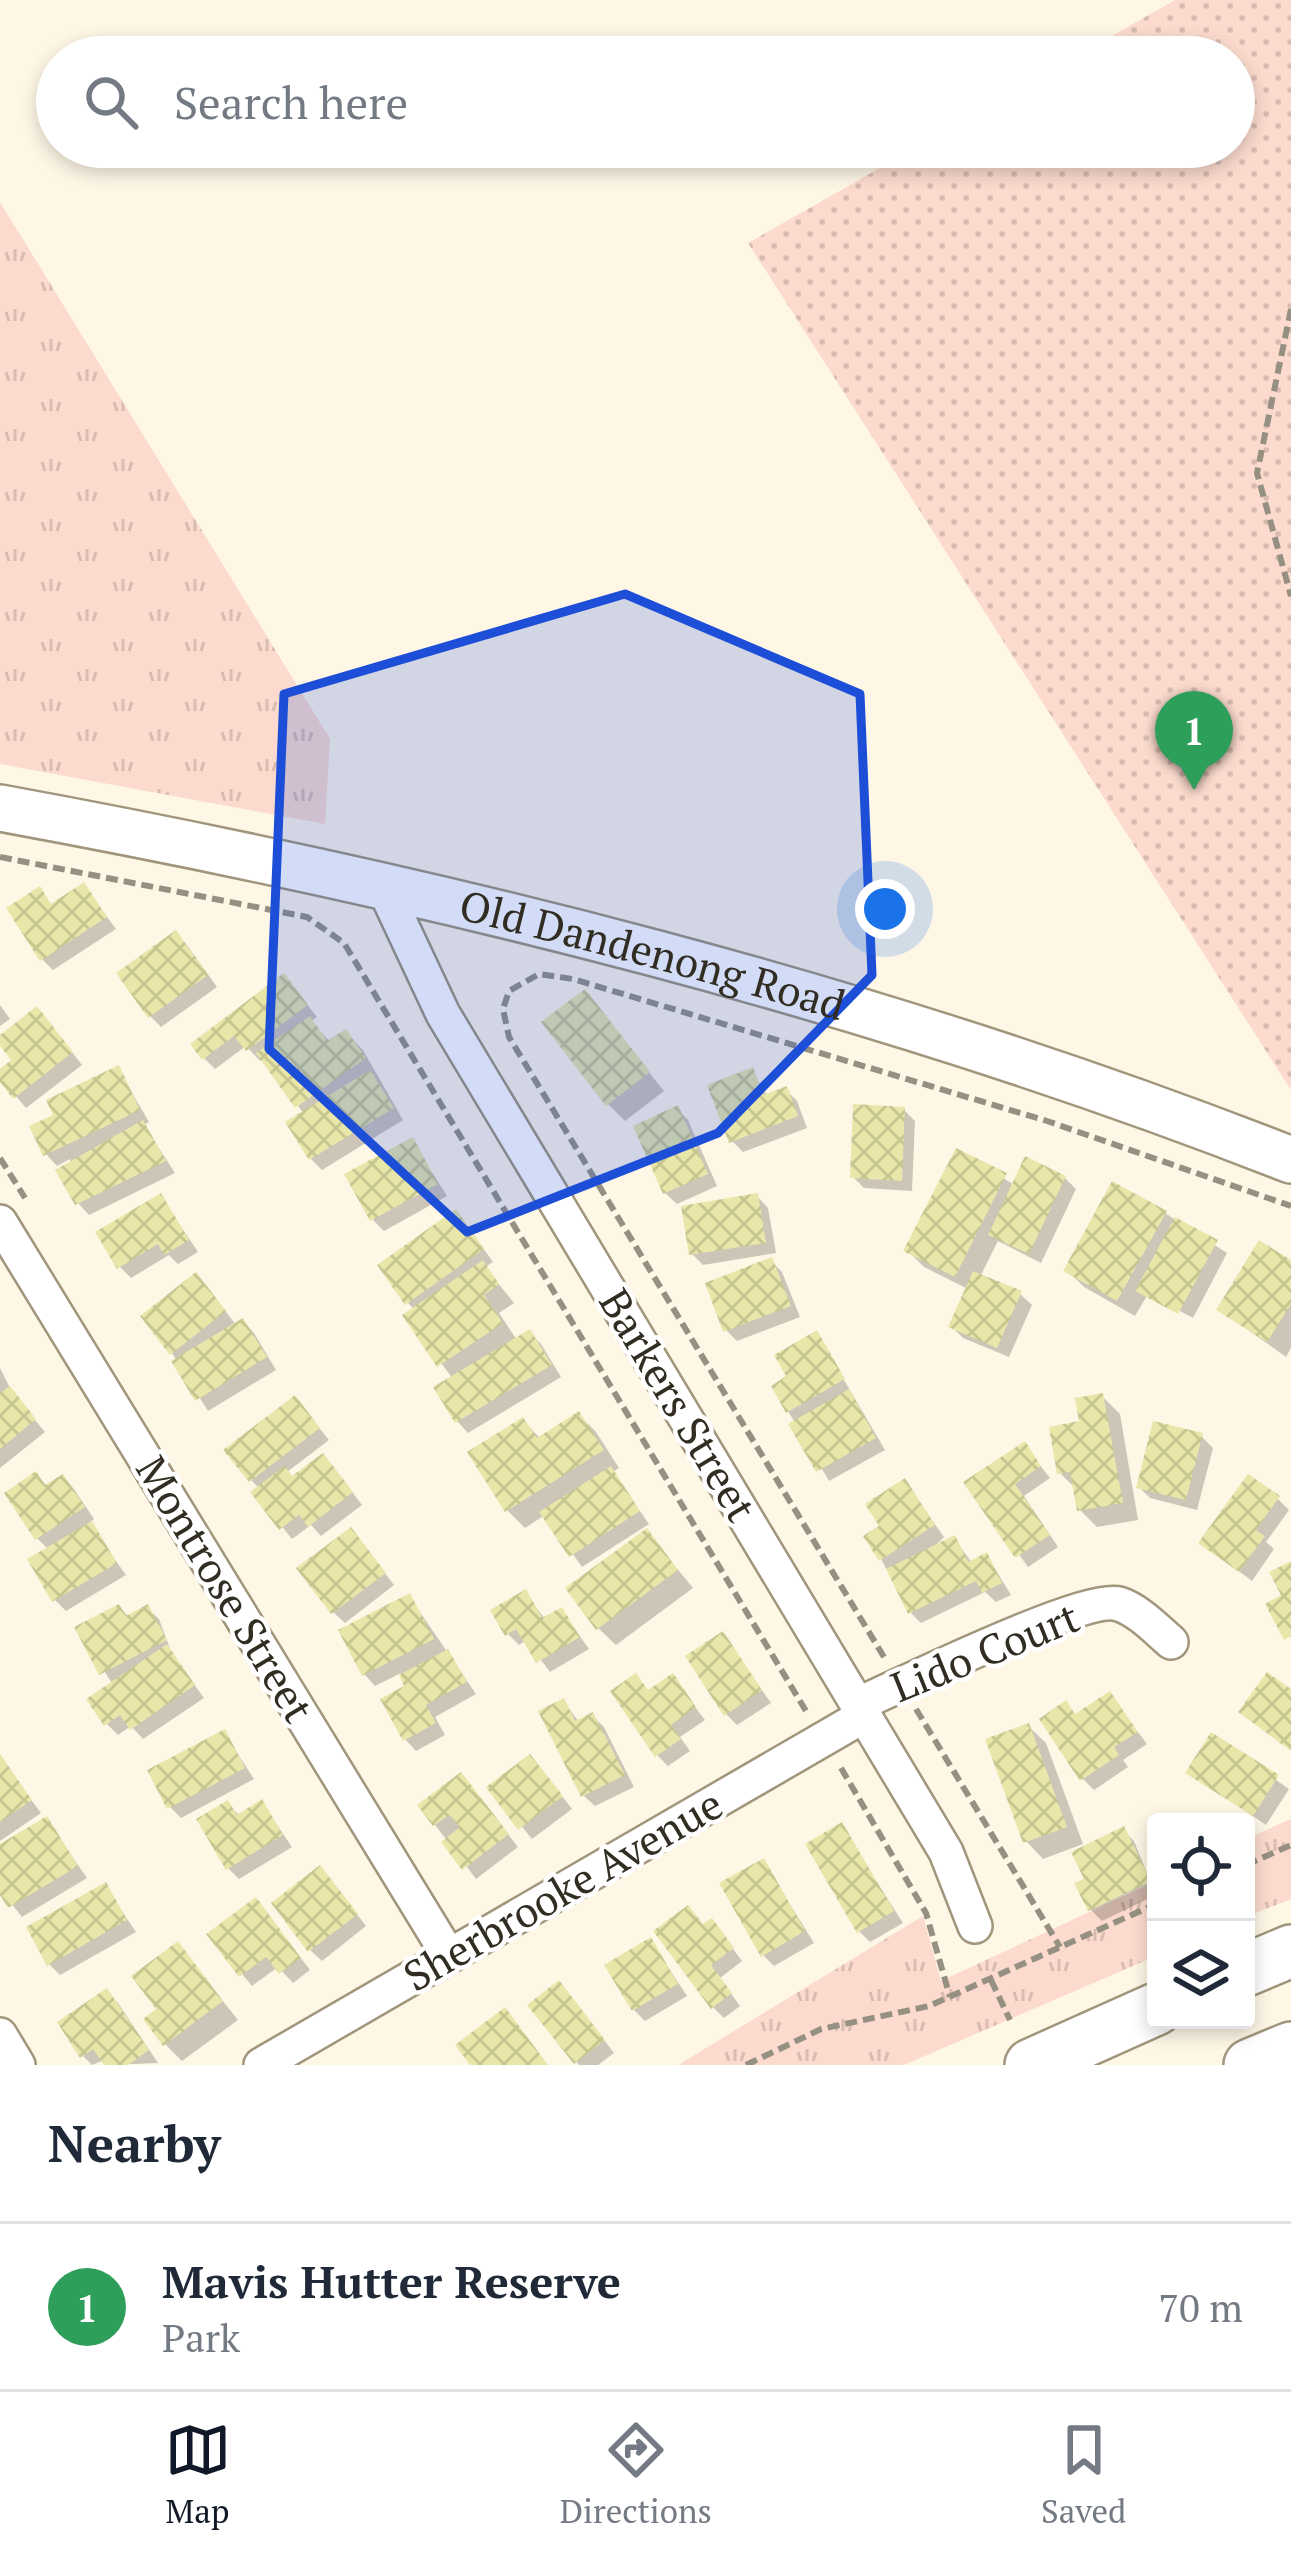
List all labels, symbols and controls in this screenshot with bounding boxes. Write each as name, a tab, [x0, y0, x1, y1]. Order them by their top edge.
search box	[36, 36, 1255, 168]
icon: search	[78, 69, 144, 135]
text: Search here	[174, 72, 408, 132]
pin: 1	[1155, 691, 1233, 790]
street label: Old Dandenong Road	[454, 876, 852, 1032]
your location	[855, 879, 915, 939]
street label: Barkers Street	[587, 1278, 771, 1532]
street label: Montrose Street	[124, 1445, 328, 1732]
street label: Lido Court	[883, 1588, 1087, 1714]
street label: Sherbrooke Avenue	[393, 1775, 732, 2003]
map controls	[1147, 1813, 1255, 2029]
button: locate	[1147, 1813, 1255, 1921]
button: layers	[1147, 1921, 1255, 2029]
text: Nearby	[48, 2109, 221, 2177]
text: Mavis Hutter Reserve	[162, 2251, 621, 2311]
text: 1	[76, 2281, 98, 2333]
text: 70 m	[1158, 2281, 1243, 2333]
text: Park	[162, 2311, 240, 2363]
tab: Map	[165, 2417, 231, 2532]
tab: Directions	[560, 2417, 712, 2532]
tab: Saved	[1041, 2417, 1126, 2532]

